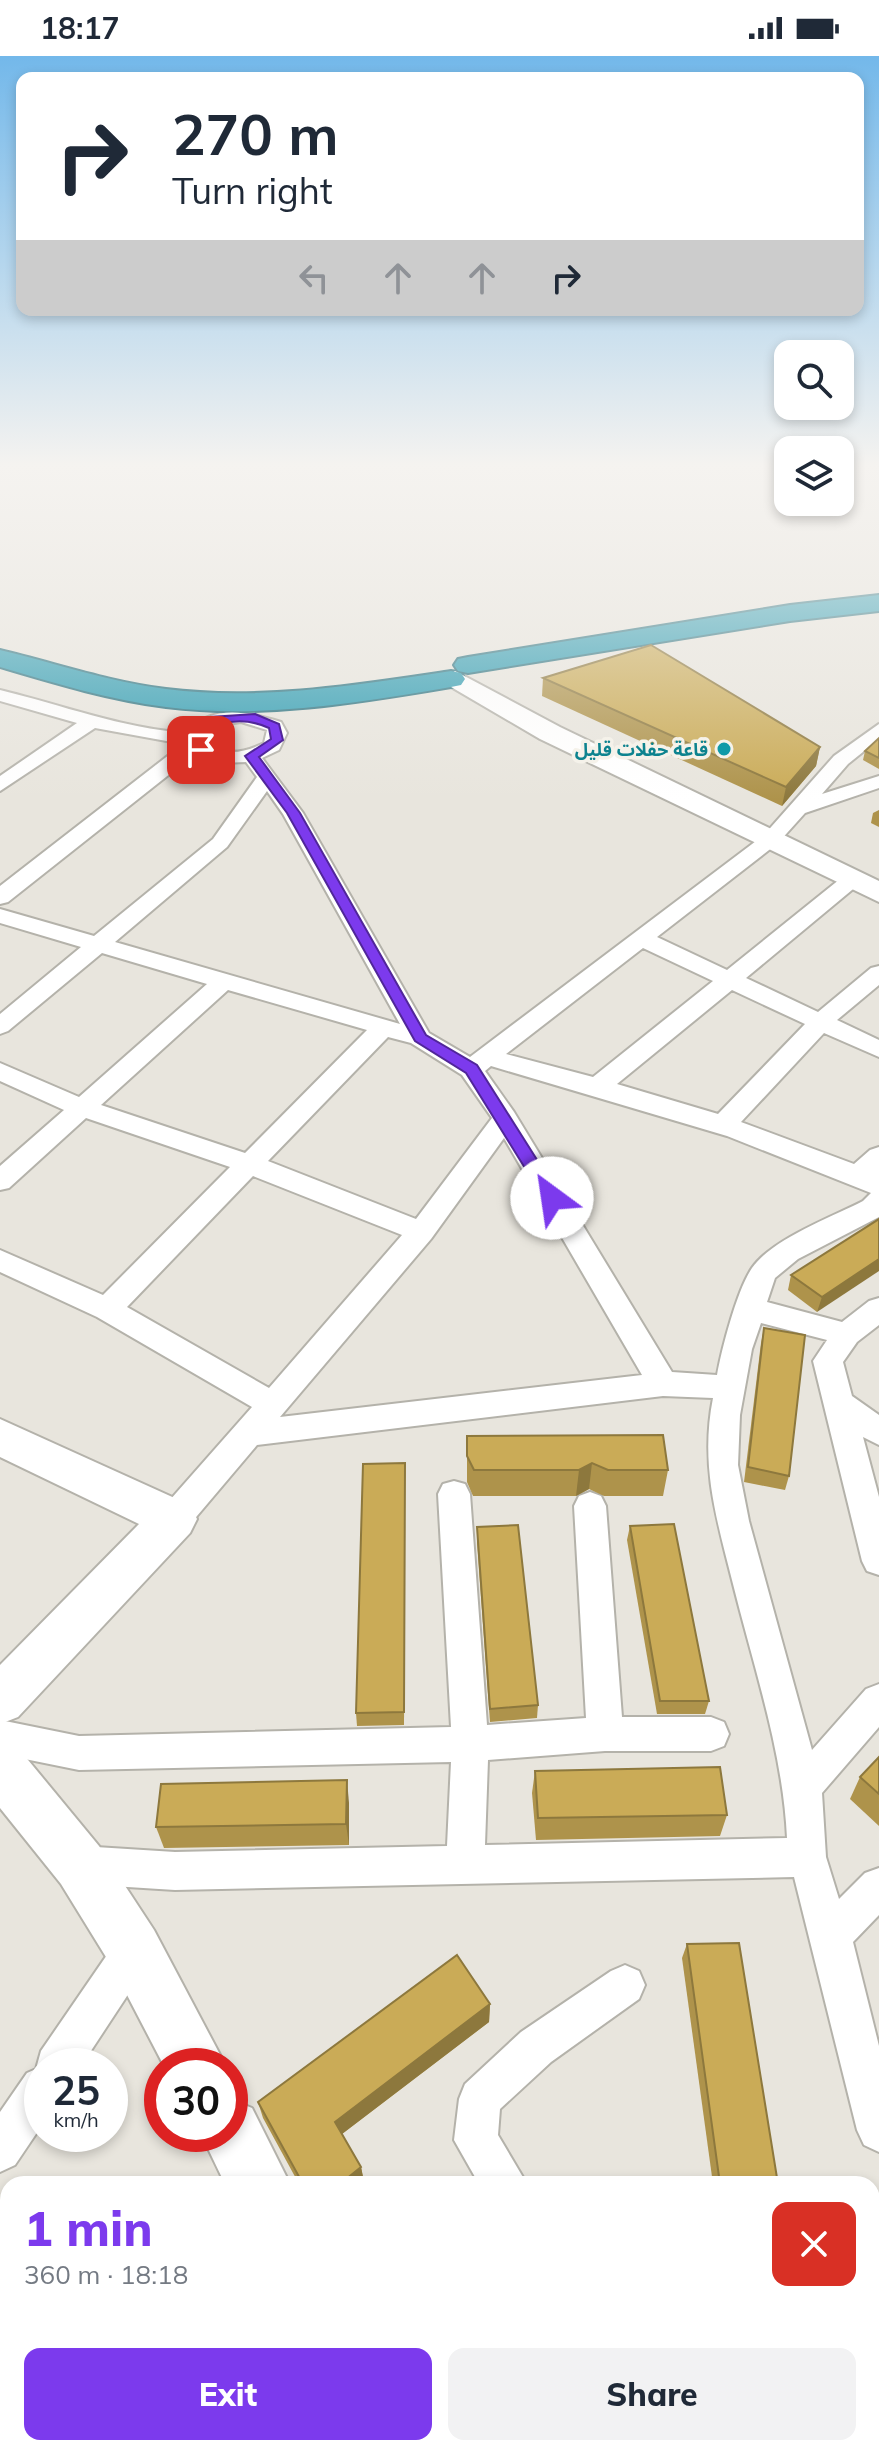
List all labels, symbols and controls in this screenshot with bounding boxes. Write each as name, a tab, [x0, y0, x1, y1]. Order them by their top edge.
text: 18:17	[40, 9, 119, 47]
text: 270 m	[172, 99, 339, 169]
icon: right	[40, 104, 144, 208]
text: Turn right	[172, 168, 333, 213]
icon: left	[292, 256, 336, 300]
icon: ahead	[376, 256, 420, 300]
icon: ahead	[460, 256, 504, 300]
icon: right	[544, 256, 588, 300]
map controls	[774, 340, 854, 516]
button: search	[774, 340, 854, 420]
button: layers	[774, 436, 854, 516]
pin	[167, 716, 235, 784]
icon: arrive	[179, 728, 223, 772]
place label: قاعة حفلات قليل	[575, 738, 708, 761]
marker: قاعة حفلات قليل	[715, 740, 733, 758]
position arrow	[510, 1156, 594, 1240]
speed limit sign: 30	[144, 2048, 248, 2152]
text: 25	[52, 2065, 100, 2115]
text: km/h	[53, 2107, 99, 2132]
text: 1 min	[24, 2198, 153, 2258]
button: close	[772, 2202, 856, 2286]
text: 360 m · 18:18	[24, 2258, 188, 2291]
button: Exit	[24, 2348, 432, 2440]
button: Share	[448, 2348, 856, 2440]

